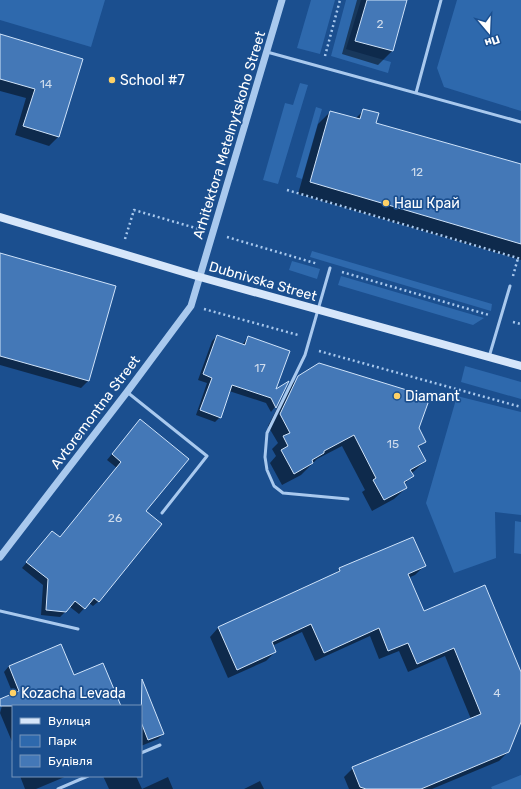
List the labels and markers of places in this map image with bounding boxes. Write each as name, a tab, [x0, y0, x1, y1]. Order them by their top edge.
place label: School #7	[120, 72, 185, 89]
marker: School #7	[107, 75, 117, 85]
place label: Наш Край	[394, 195, 460, 212]
marker: Наш Край	[381, 198, 391, 208]
place label: Diamant	[405, 388, 460, 405]
marker: Diamant	[392, 391, 402, 401]
place label: Kozacha Levada	[21, 685, 126, 702]
marker: Kozacha Levada	[8, 688, 18, 698]

